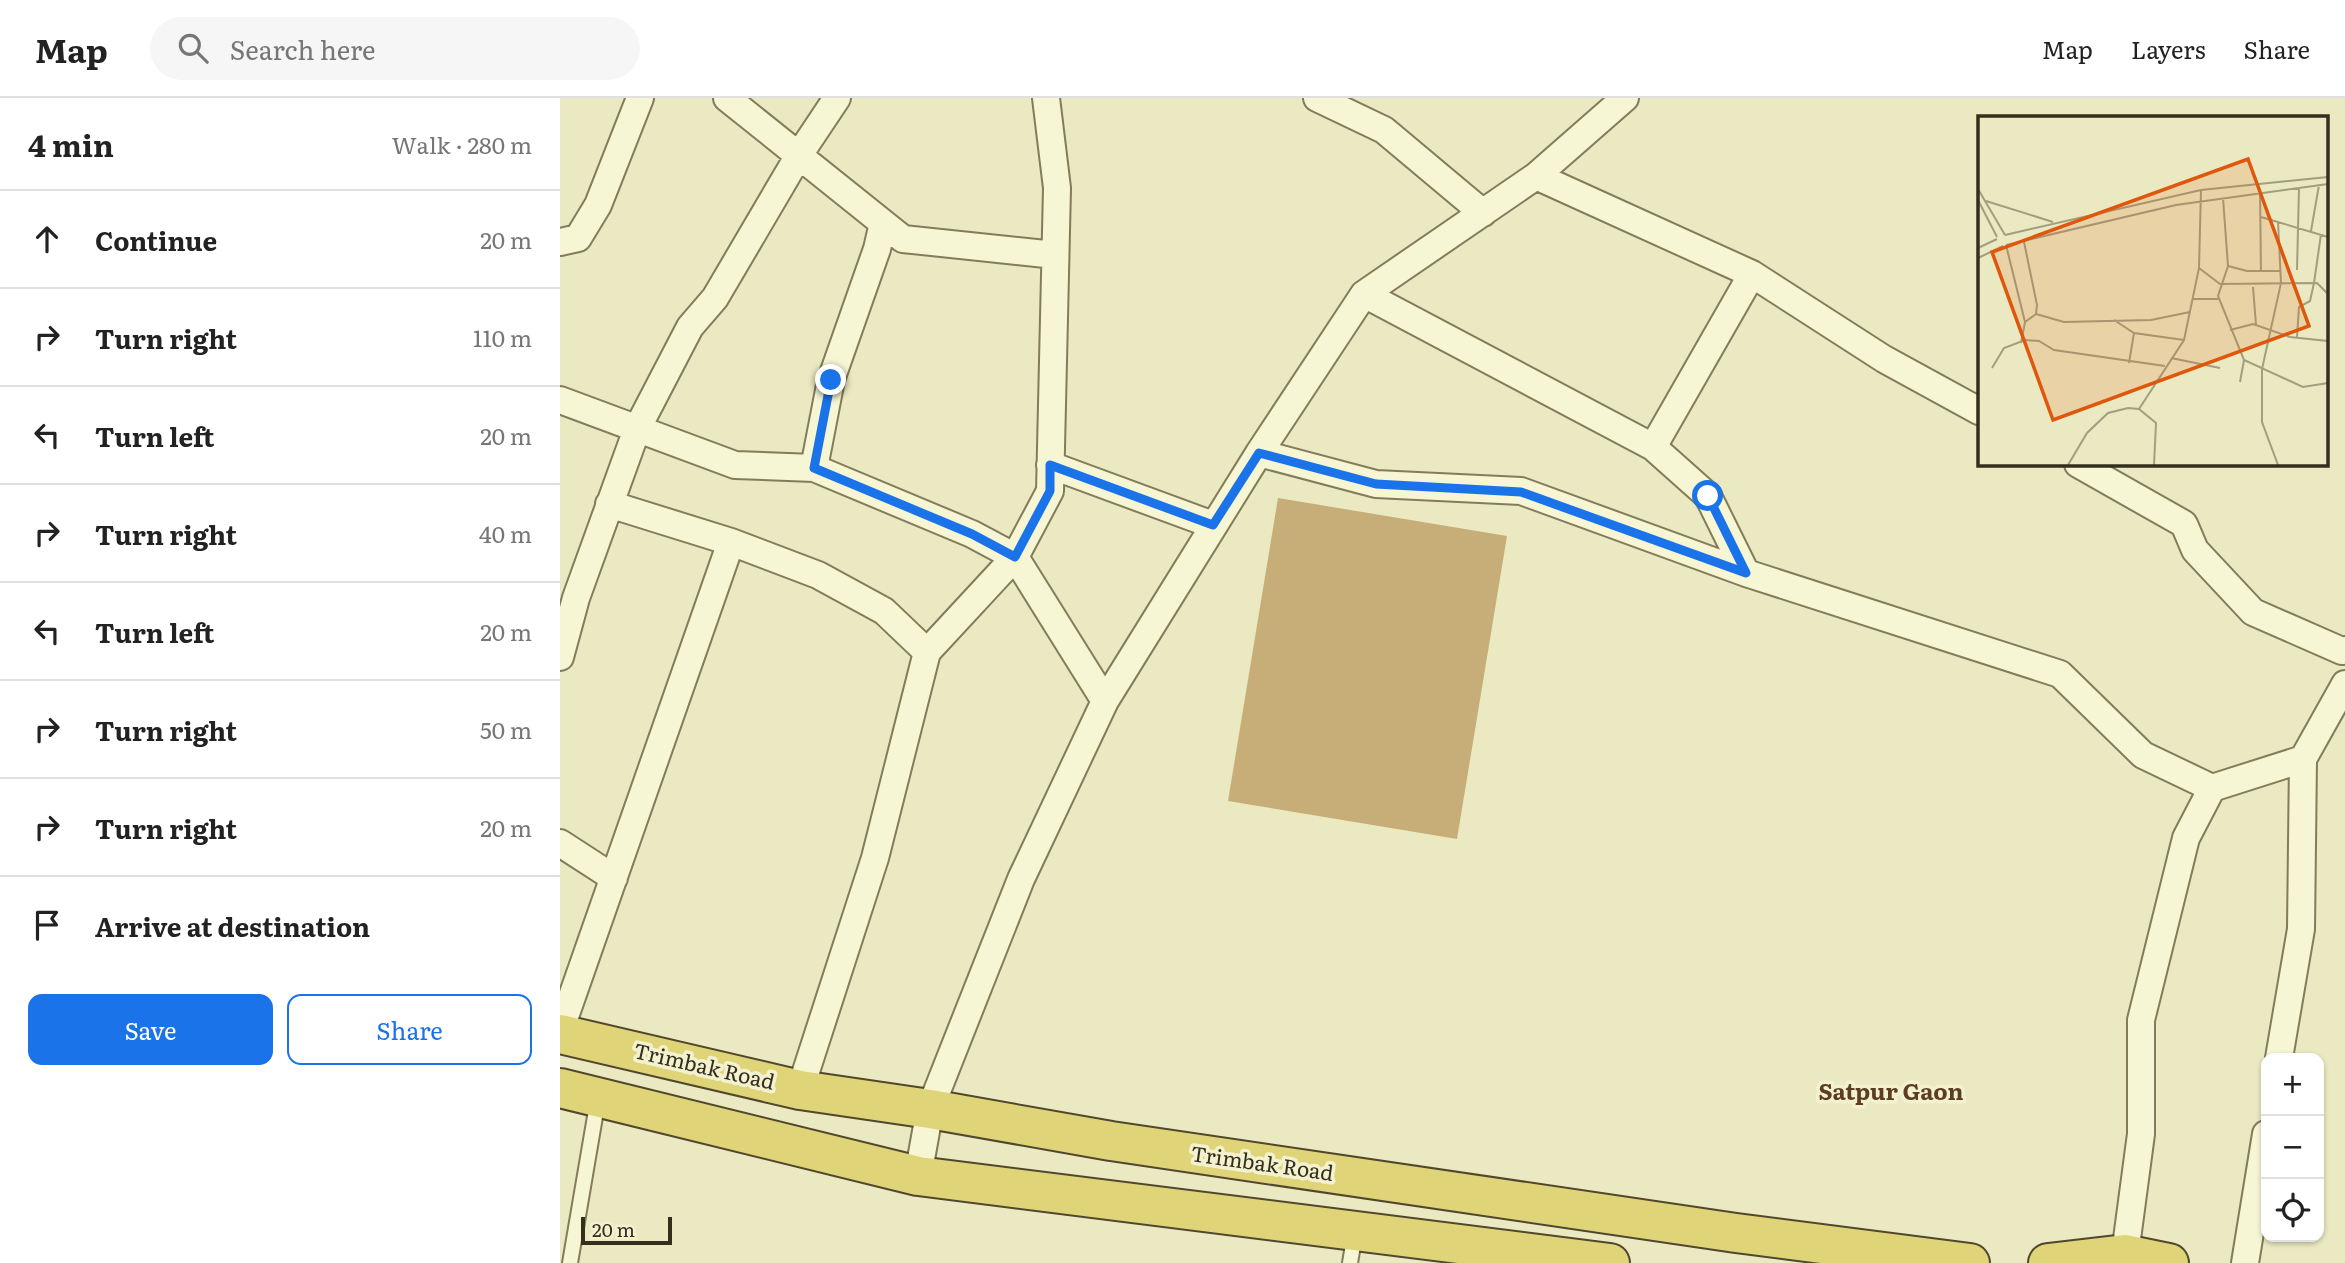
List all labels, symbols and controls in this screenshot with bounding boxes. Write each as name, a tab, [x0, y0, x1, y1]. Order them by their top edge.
search box	[150, 17, 640, 80]
text: Map	[35, 24, 108, 73]
icon: search	[174, 29, 212, 67]
text: Search here	[230, 29, 376, 68]
text: Map	[2042, 31, 2093, 66]
text: Layers	[2131, 31, 2205, 66]
text: Share	[2243, 31, 2310, 66]
inset map	[1978, 116, 2328, 466]
text: 4 min	[28, 122, 114, 166]
text: Walk · 280 m	[392, 127, 532, 161]
icon: ahead	[28, 220, 66, 258]
text: Continue	[95, 220, 217, 259]
text: 20 m	[480, 222, 532, 256]
icon: right	[28, 318, 66, 356]
text: Turn right	[95, 318, 237, 357]
text: 110 m	[473, 320, 532, 354]
route end	[815, 364, 846, 395]
icon: left	[28, 416, 66, 454]
text: Turn left	[95, 416, 214, 455]
text: 20 m	[480, 418, 532, 452]
route start	[1692, 480, 1723, 511]
icon: right	[28, 514, 66, 552]
text: Turn right	[95, 514, 237, 553]
text: 40 m	[479, 516, 532, 550]
icon: left	[28, 612, 66, 650]
text: Turn left	[95, 612, 214, 651]
text: 20 m	[480, 614, 532, 648]
icon: right	[28, 710, 66, 748]
text: Turn right	[95, 710, 237, 749]
text: 50 m	[480, 712, 532, 746]
icon: right	[28, 808, 66, 846]
text: Turn right	[95, 808, 237, 847]
text: 20 m	[480, 810, 532, 844]
icon: arrive	[28, 906, 66, 944]
text: Arrive at destination	[95, 906, 370, 945]
button: Save	[28, 994, 273, 1065]
button: Share	[287, 994, 532, 1065]
street label: Trimbak Road	[631, 1033, 778, 1096]
map controls	[2261, 1053, 2324, 1242]
button: +	[2261, 1053, 2324, 1116]
district label: Satpur Gaon	[1819, 1073, 1963, 1107]
button: −	[2261, 1116, 2324, 1179]
street label: Trimbak Road	[1189, 1136, 1336, 1187]
button: locate	[2261, 1179, 2324, 1242]
scale bar	[581, 1214, 672, 1246]
text: 20 m	[592, 1215, 635, 1243]

